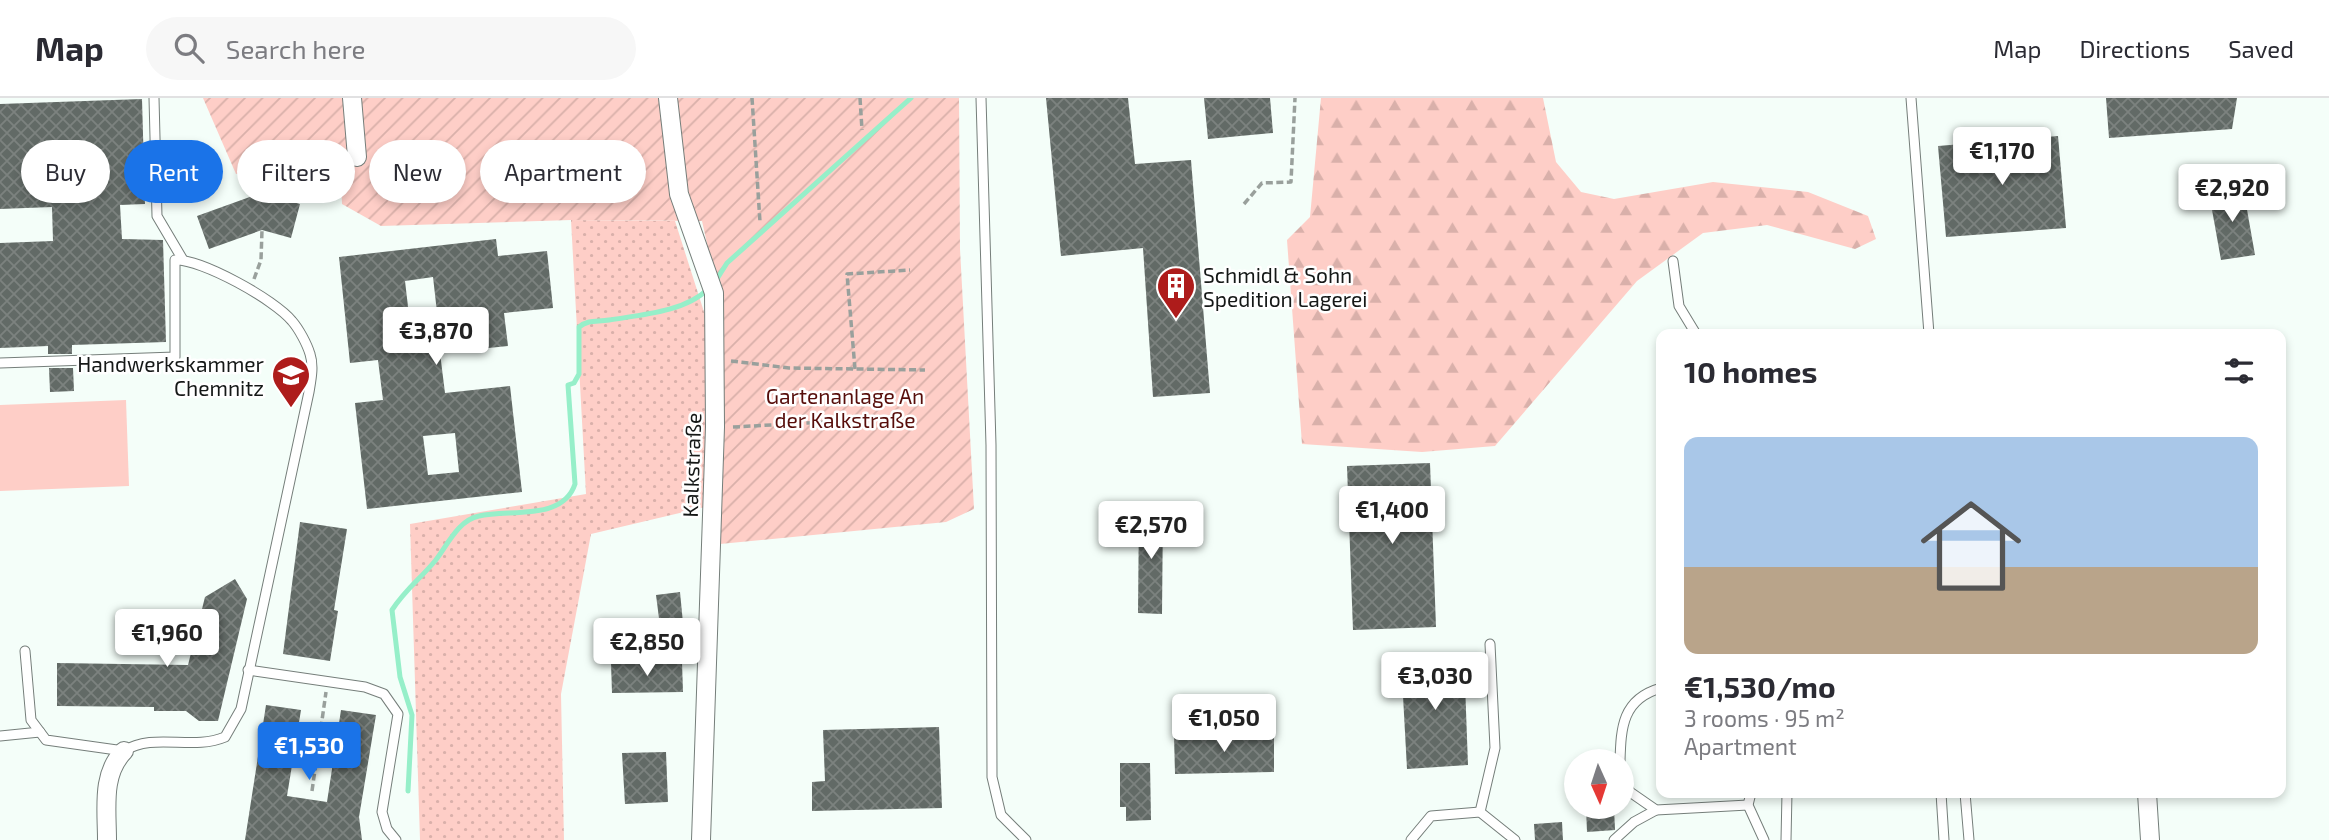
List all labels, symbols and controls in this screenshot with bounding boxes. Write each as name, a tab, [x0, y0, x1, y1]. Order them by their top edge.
search box	[146, 17, 636, 80]
text: Map	[35, 28, 104, 68]
icon: search	[170, 29, 208, 67]
text: Search here	[226, 33, 365, 64]
text: Map	[1993, 34, 2041, 63]
text: Directions	[2079, 34, 2190, 63]
text: Saved	[2228, 34, 2294, 63]
pin: €1,170	[1945, 127, 2059, 187]
text: €1,170	[1969, 136, 2035, 164]
chip: Buy	[21, 140, 110, 203]
chip: Rent	[124, 140, 223, 203]
chip: Filters	[237, 140, 355, 203]
chip: New	[369, 140, 466, 203]
chip: Apartment	[480, 140, 646, 203]
pin: €2,920	[2175, 164, 2289, 224]
text: €2,920	[2194, 173, 2270, 201]
place label: Schmidl & Sohn Spedition Lagerei	[1203, 262, 1367, 311]
building icon: Schmidl & Sohn Spedition Lagerei	[1155, 265, 1197, 320]
pin: €3,870	[379, 308, 493, 367]
text: €3,870	[399, 316, 473, 344]
place label: Handwerkskammer Chemnitz	[77, 351, 265, 400]
icon: filters	[2220, 352, 2258, 390]
text: 10 homes	[1684, 353, 1817, 389]
school or university icon: Handwerkskammer Chemnitz	[270, 354, 312, 409]
park label: Gartenanlage An der Kalkstraße	[766, 383, 924, 432]
street label: Kalkstraße	[677, 412, 705, 518]
icon: home	[1908, 483, 2034, 609]
pin: €1,400	[1335, 486, 1449, 546]
text: €1,400	[1355, 495, 1429, 523]
pin: €2,570	[1094, 502, 1208, 561]
text: €2,570	[1114, 510, 1188, 538]
pin: €1,960	[110, 610, 224, 669]
text: €1,960	[131, 618, 203, 646]
pin: €2,850	[590, 618, 704, 678]
text: €2,850	[609, 627, 685, 655]
pin: €3,030	[1378, 652, 1492, 712]
text: €3,030	[1397, 661, 1473, 689]
text: €1,530/mo	[1684, 668, 1836, 704]
pin: €1,050	[1167, 694, 1281, 754]
text: €1,050	[1188, 703, 1260, 731]
text: 3 rooms · 95 m²	[1684, 704, 1845, 732]
pin: €1,530	[252, 722, 366, 782]
text: €1,530	[274, 731, 344, 759]
text: Apartment	[1684, 732, 1797, 760]
north arrow	[1564, 749, 1634, 819]
map controls	[1564, 749, 1634, 819]

